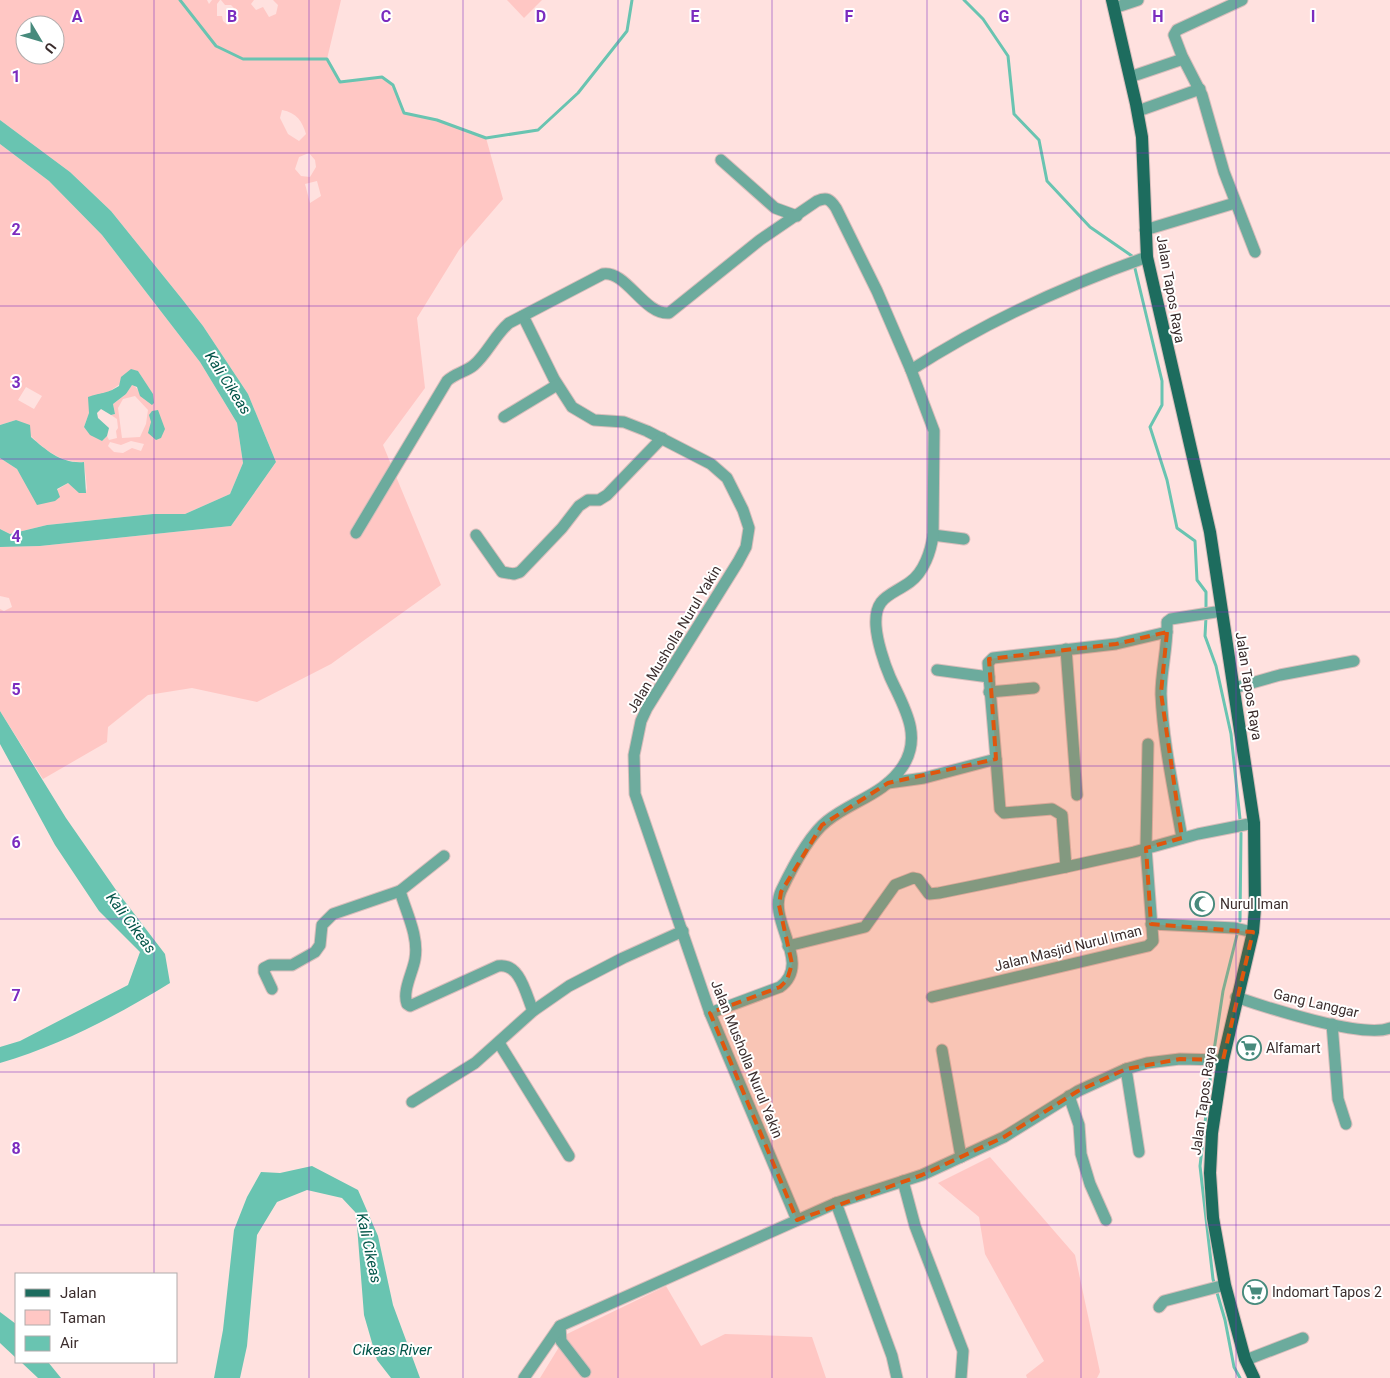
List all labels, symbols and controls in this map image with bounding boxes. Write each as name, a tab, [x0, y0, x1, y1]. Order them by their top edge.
text: A	[72, 7, 83, 26]
text: B	[227, 7, 237, 26]
text: C	[381, 7, 391, 26]
text: D	[536, 7, 546, 26]
text: E	[691, 7, 700, 26]
text: F	[845, 7, 854, 26]
text: G	[999, 7, 1010, 26]
text: H	[1152, 7, 1164, 26]
text: I	[1311, 7, 1315, 26]
north arrow	[15, 15, 65, 65]
text: U	[41, 39, 59, 57]
text: 1	[11, 67, 21, 86]
text: 2	[11, 220, 21, 239]
street label: Jalan Tapos Raya	[1154, 234, 1188, 344]
water label: Kali Cikeas	[201, 348, 255, 418]
text: 3	[11, 373, 21, 392]
text: 4	[11, 527, 21, 546]
street label: Jalan Musholla Nurul Yakin	[624, 562, 724, 716]
street label: Jalan Tapos Raya	[1233, 631, 1265, 741]
text: 5	[11, 680, 21, 699]
text: 6	[11, 833, 21, 852]
water label: Kali Cikeas	[102, 889, 160, 957]
mosque icon: Nurul Iman	[1189, 891, 1215, 917]
place label: Nurul Iman	[1220, 896, 1288, 912]
street label: Jalan Masjid Nurul Iman	[993, 922, 1143, 974]
street label: Jalan Musholla Nurul Yakin	[708, 978, 786, 1140]
street label: Gang Langgar	[1272, 985, 1361, 1021]
text: 7	[11, 986, 21, 1005]
supermarket icon: Alfamart	[1236, 1035, 1262, 1061]
place label: Alfamart	[1266, 1040, 1321, 1056]
street label: Jalan Tapos Raya	[1187, 1046, 1219, 1156]
text: 8	[11, 1139, 21, 1158]
water label: Kali Cikeas	[353, 1211, 385, 1285]
legend	[15, 1273, 178, 1363]
supermarket icon: Indomart Tapos 2	[1242, 1279, 1268, 1305]
text: Jalan	[60, 1284, 97, 1302]
place label: Indomart Tapos 2	[1272, 1284, 1382, 1300]
text: Taman	[60, 1309, 106, 1327]
text: Air	[60, 1334, 79, 1352]
water label: Cikeas River	[352, 1341, 433, 1359]

